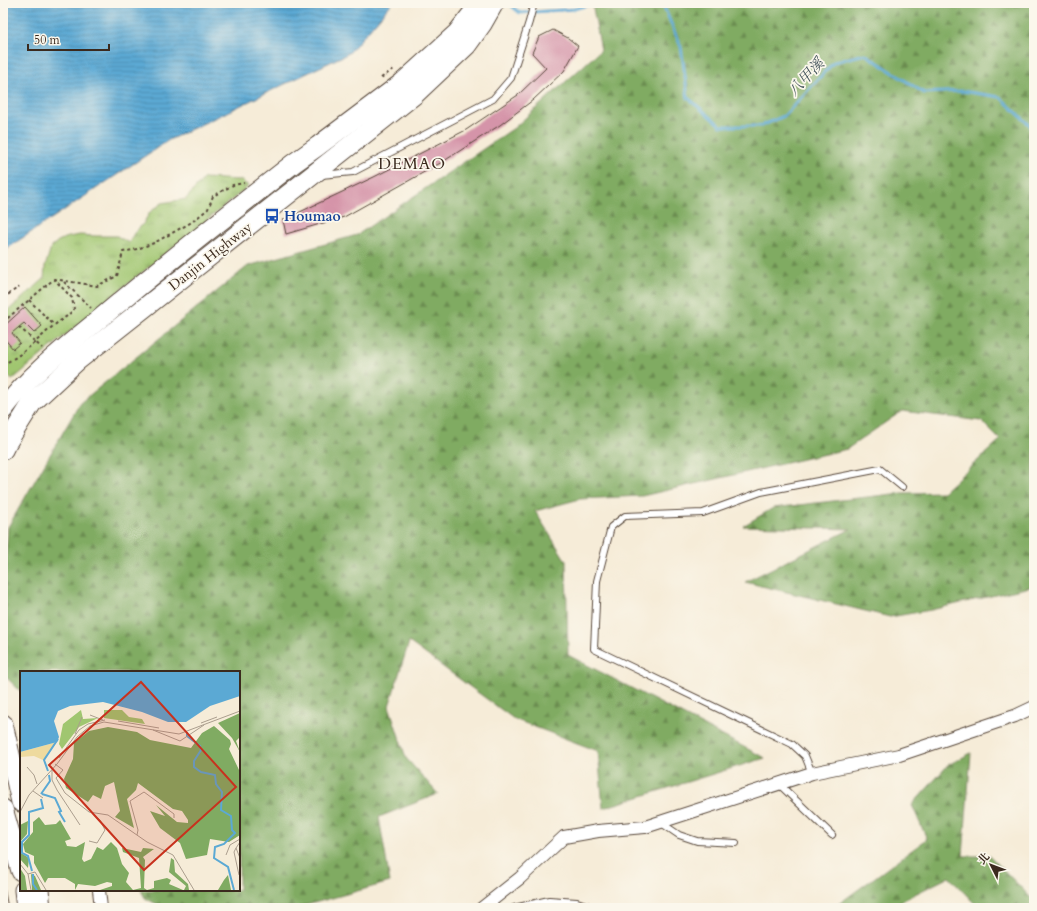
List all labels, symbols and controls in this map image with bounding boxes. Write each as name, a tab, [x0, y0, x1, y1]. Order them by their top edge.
scale bar	[28, 26, 109, 52]
text: 50 m	[34, 32, 61, 48]
water label: 八甲溪	[783, 52, 830, 100]
district label: DEMAO	[378, 153, 446, 175]
bus stop icon: Houmao	[263, 207, 281, 225]
place label: Houmao	[284, 207, 341, 226]
street label: Danjin Highway	[165, 218, 256, 295]
inset map	[20, 671, 240, 891]
north arrow	[971, 845, 1011, 885]
text: 北	[975, 850, 993, 868]

